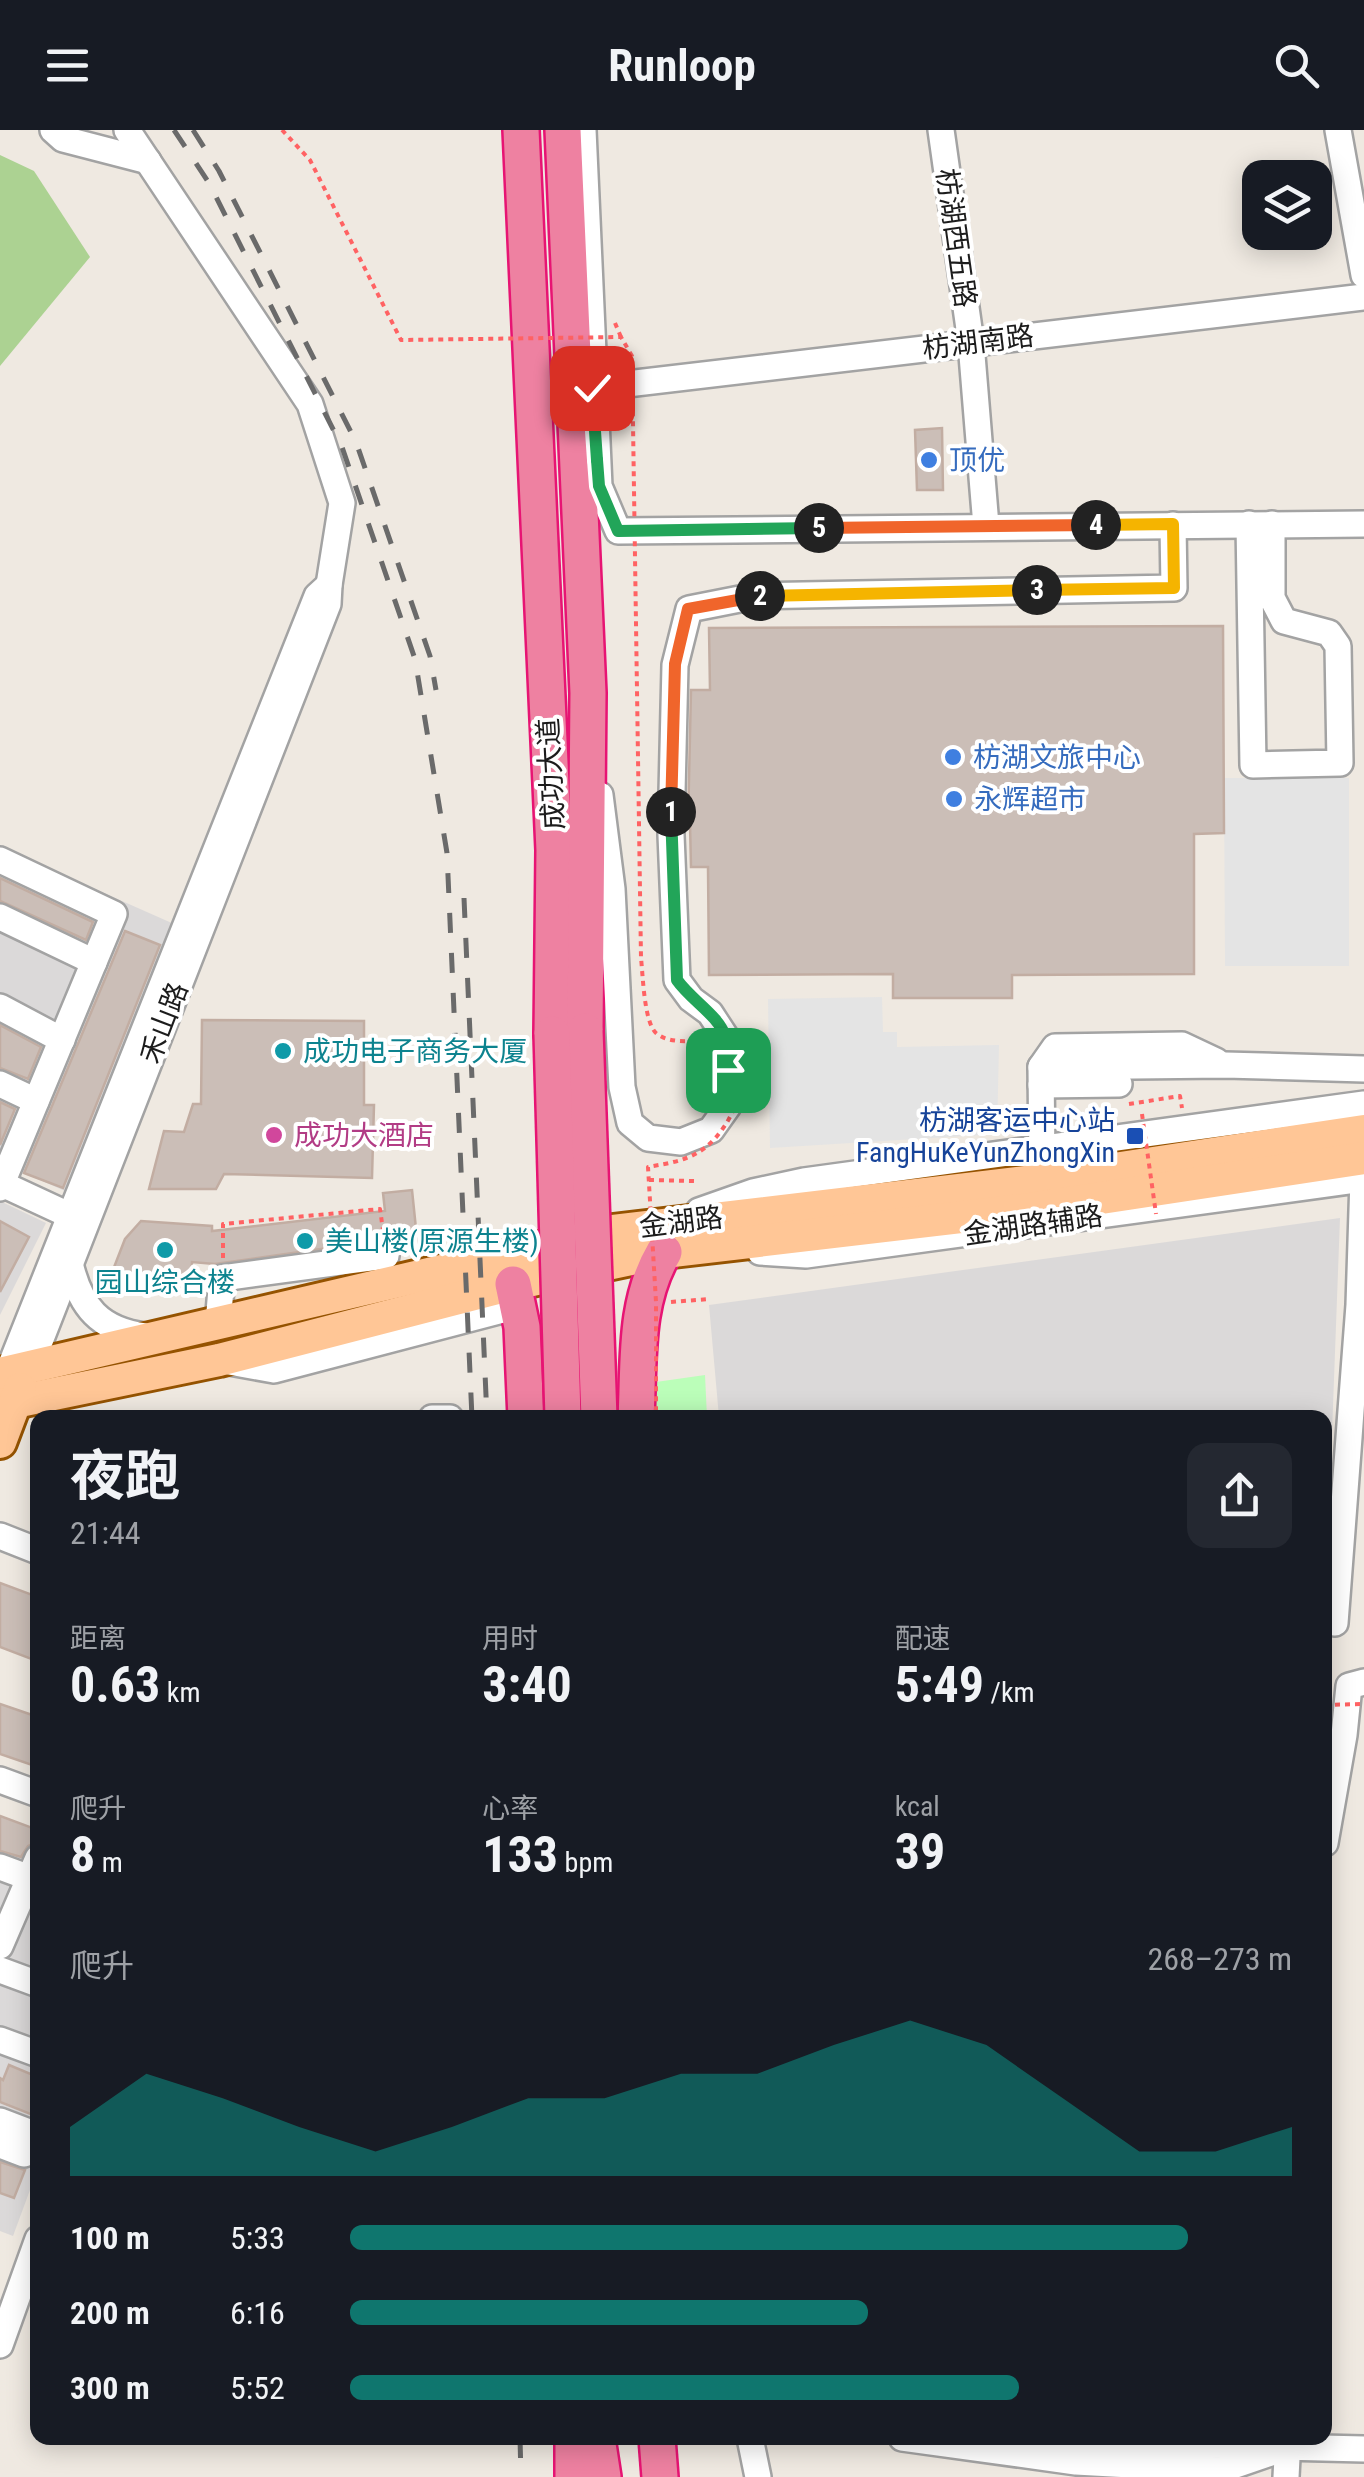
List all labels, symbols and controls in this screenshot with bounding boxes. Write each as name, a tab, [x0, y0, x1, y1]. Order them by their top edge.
icon: menu	[40, 38, 95, 93]
icon: search	[1269, 38, 1324, 93]
text: Runloop	[608, 39, 756, 92]
map controls	[1242, 160, 1332, 250]
button: layers	[1242, 160, 1332, 250]
street label: 枋湖西五路	[930, 166, 982, 310]
street label: 枋湖南路	[920, 319, 1036, 365]
pin	[550, 346, 635, 431]
icon: check	[565, 361, 620, 416]
place label: 顶优	[949, 444, 1005, 477]
marker: 顶优	[918, 449, 940, 471]
pin: 4	[1071, 500, 1121, 550]
pin: 5	[794, 503, 844, 553]
text: 4	[1089, 508, 1103, 541]
text: 5	[812, 511, 826, 544]
pin: 3	[1012, 565, 1062, 615]
pin: 2	[735, 571, 785, 621]
text: 3	[1030, 573, 1044, 606]
text: 2	[753, 579, 767, 612]
street label: 成功大道	[532, 717, 570, 831]
place label: 枋湖文旅中心	[973, 741, 1141, 774]
marker: 枋湖文旅中心	[942, 746, 964, 768]
place label: 永辉超市	[974, 783, 1086, 816]
pin: 1	[646, 787, 696, 837]
marker: 永辉超市	[943, 788, 965, 810]
text: 1	[664, 795, 678, 828]
street label: 禾山路	[134, 978, 194, 1068]
pin	[686, 1028, 771, 1113]
place label: 成功电子商务大厦	[303, 1035, 527, 1068]
marker: 成功电子商务大厦	[272, 1040, 294, 1062]
icon: arrive	[701, 1043, 756, 1098]
place label: 枋湖客运中心站 FangHuKeYunZhongXin	[856, 1104, 1115, 1169]
place label: 成功大酒店	[294, 1119, 434, 1152]
marker: 成功大酒店	[263, 1124, 285, 1146]
marker: 枋湖客运中心站 FangHuKeYunZhongXin	[1124, 1125, 1146, 1147]
street label: 金湖路辅路	[961, 1199, 1105, 1251]
street label: 金湖路	[637, 1201, 725, 1243]
place label: 美山楼(原源生楼)	[325, 1225, 539, 1258]
marker: 美山楼(原源生楼)	[294, 1230, 316, 1252]
marker: 园山综合楼	[154, 1239, 176, 1261]
place label: 园山综合楼	[95, 1266, 235, 1299]
button: share	[1187, 1443, 1292, 1548]
text: 夜跑	[70, 1444, 180, 1508]
text: 21:44	[70, 1514, 141, 1552]
text: 距离	[70, 1622, 126, 1655]
text: 用时	[482, 1622, 538, 1655]
text: 配速	[895, 1622, 951, 1655]
text: 0.63	[70, 1656, 160, 1714]
text: 3:40	[482, 1656, 572, 1714]
text: 5:49	[895, 1656, 984, 1714]
text: km	[160, 1676, 200, 1709]
text: /km	[984, 1676, 1035, 1709]
text: kcal	[895, 1790, 940, 1823]
text: 爬升	[70, 1792, 126, 1825]
text: 心率	[482, 1792, 538, 1825]
text: 39	[895, 1823, 945, 1881]
text: 8	[70, 1826, 95, 1884]
text: 133	[482, 1826, 558, 1884]
text: m	[95, 1846, 123, 1879]
text: bpm	[558, 1846, 613, 1879]
text: 268–273 m	[1147, 1940, 1292, 1978]
text: 爬升	[70, 1947, 134, 1985]
text: 100 m	[70, 2219, 150, 2257]
text: 5:33	[230, 2219, 285, 2257]
text: 200 m	[70, 2294, 150, 2332]
text: 6:16	[230, 2294, 285, 2332]
text: 300 m	[70, 2369, 150, 2407]
text: 5:52	[230, 2369, 285, 2407]

